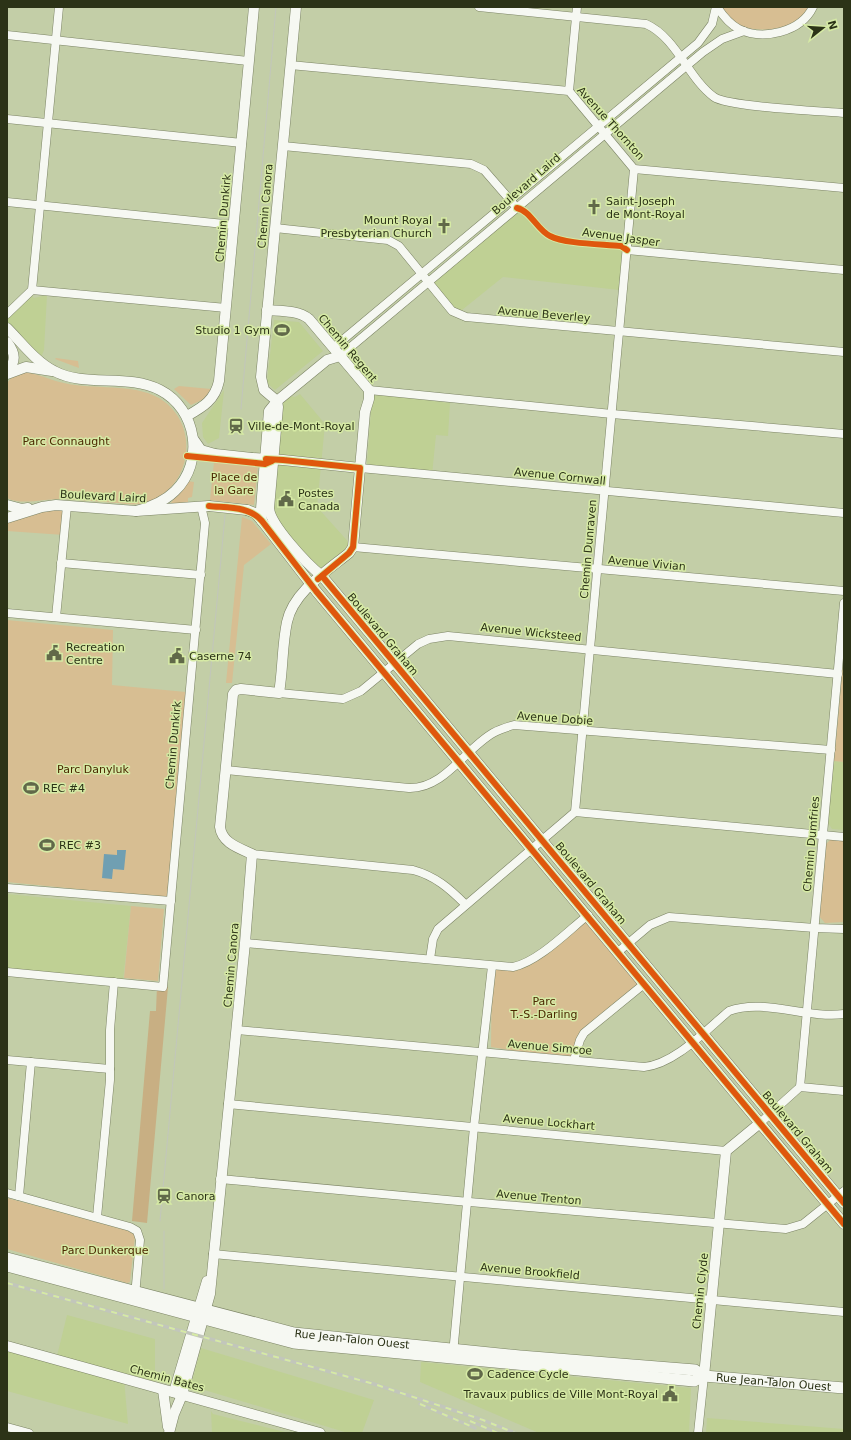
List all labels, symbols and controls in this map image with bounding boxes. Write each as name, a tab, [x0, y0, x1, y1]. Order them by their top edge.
north arrow	[803, 8, 843, 48]
text: N	[825, 19, 840, 32]
street label: Avenue Thornton	[574, 84, 647, 163]
street label: Boulevard Laird	[489, 151, 563, 218]
street label: Chemin Canora	[255, 163, 276, 249]
street label: Chemin Dunkirk	[213, 173, 234, 263]
place label: Saint-Joseph de Mont-Royal	[606, 195, 685, 221]
church icon: Saint-Joseph de Mont-Royal	[585, 198, 603, 216]
place label: Mount Royal Presbyterian Church	[320, 214, 432, 240]
church icon: Mount Royal Presbyterian Church	[435, 217, 453, 235]
street label: Avenue Jasper	[581, 226, 661, 249]
street label: Avenue Beverley	[497, 304, 591, 325]
street label: Chemin Regent	[315, 312, 380, 385]
sports icon: Studio 1 Gym	[273, 321, 291, 339]
place label: Studio 1 Gym	[195, 324, 270, 337]
station icon: Ville-de-Mont-Royal	[227, 417, 245, 435]
place label: Ville-de-Mont-Royal	[248, 420, 355, 433]
park label: Parc Connaught	[22, 435, 110, 448]
street label: Avenue Cornwall	[514, 465, 606, 488]
park label: Place de la Gare	[211, 471, 257, 497]
place label: Postes Canada	[298, 487, 340, 513]
street label: Boulevard Laird	[60, 488, 146, 505]
public building icon: Postes Canada	[277, 490, 295, 508]
street label: Chemin Dunraven	[578, 499, 599, 599]
street label: Avenue Vivian	[608, 554, 686, 573]
street label: Boulevard Graham	[344, 591, 421, 678]
street label: Avenue Wicksteed	[480, 621, 582, 644]
place label: Recreation Centre	[66, 641, 125, 667]
public building icon: Recreation Centre	[45, 644, 63, 662]
public building icon: Caserne 74	[168, 647, 186, 665]
place label: Caserne 74	[189, 650, 251, 663]
street label: Chemin Dunkirk	[163, 700, 184, 790]
street label: Avenue Dobie	[516, 709, 594, 728]
park label: Parc Danyluk	[57, 763, 130, 776]
sports icon: REC #4	[22, 779, 40, 797]
place label: REC #4	[43, 782, 85, 795]
street label: Chemin Dumfries	[801, 796, 822, 892]
sports icon: REC #3	[38, 836, 56, 854]
place label: REC #3	[59, 839, 101, 852]
street label: Boulevard Graham	[552, 840, 629, 927]
street label: Chemin Canora	[221, 922, 242, 1008]
park label: Parc T.-S.-Darling	[509, 995, 578, 1021]
street label: Avenue Simcoe	[507, 1037, 593, 1058]
street label: Boulevard Graham	[759, 1089, 836, 1176]
street label: Avenue Lockhart	[503, 1112, 596, 1133]
station icon: Canora	[155, 1187, 173, 1205]
street label: Avenue Trenton	[496, 1187, 582, 1208]
place label: Canora	[176, 1190, 215, 1203]
park label: Parc Dunkerque	[62, 1244, 149, 1257]
street label: Chemin Clyde	[690, 1252, 711, 1330]
street label: Avenue Brookfield	[480, 1261, 580, 1282]
street label: Rue Jean-Talon Ouest	[294, 1327, 411, 1352]
street label: Chemin Bates	[128, 1362, 206, 1395]
sports icon: Cadence Cycle	[466, 1365, 484, 1383]
place label: Cadence Cycle	[487, 1368, 569, 1381]
street label: Rue Jean-Talon Ouest	[715, 1371, 832, 1394]
public building icon: Travaux publics de Ville Mont-Royal	[661, 1385, 679, 1403]
place label: Travaux publics de Ville Mont-Royal	[462, 1388, 658, 1401]

